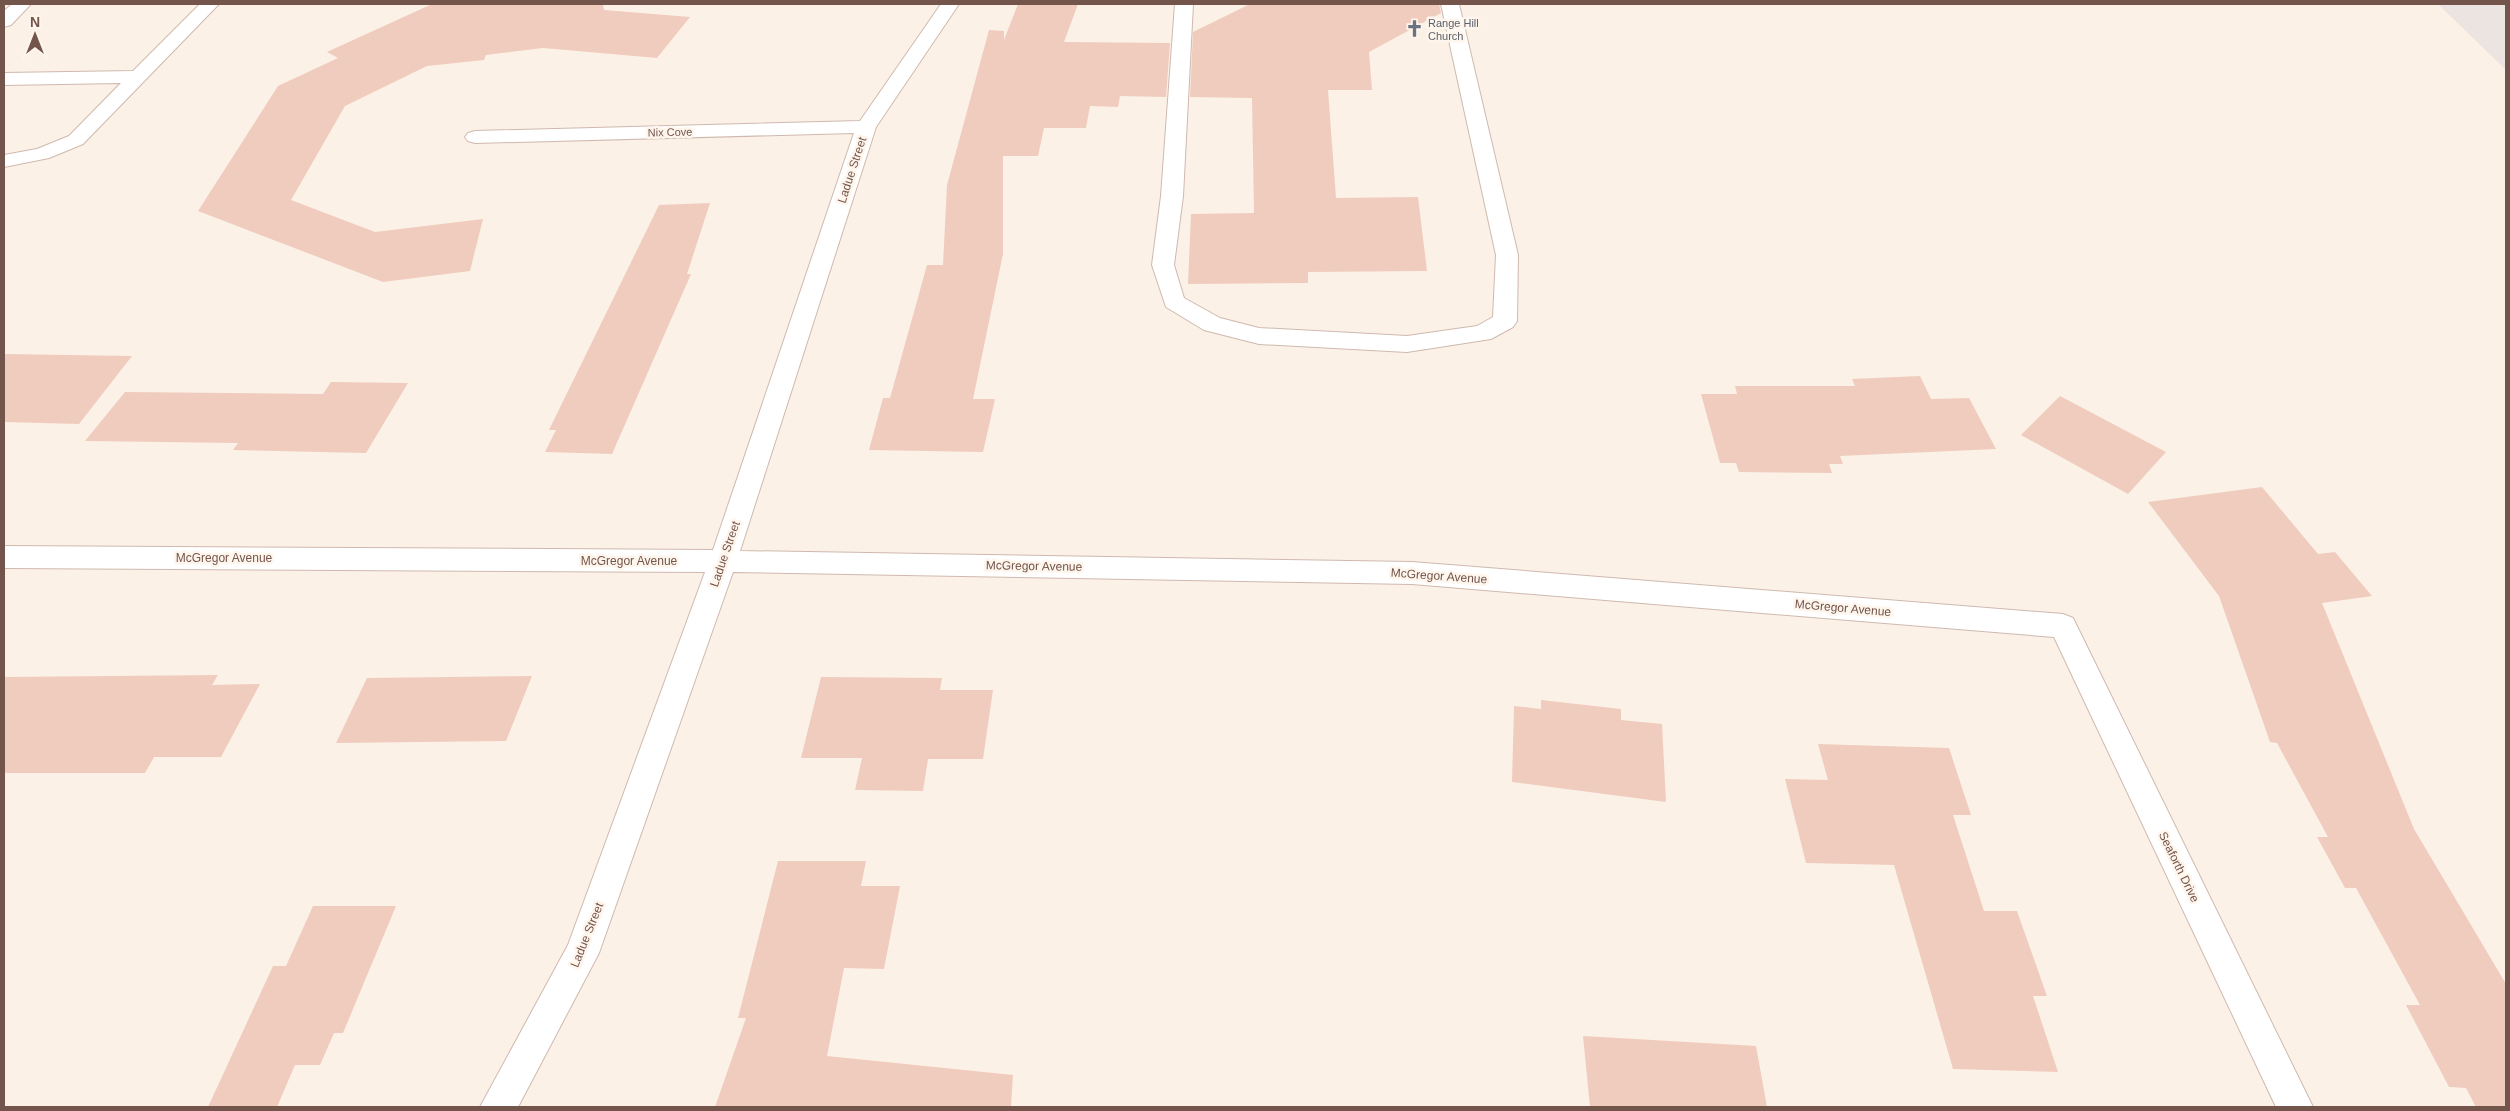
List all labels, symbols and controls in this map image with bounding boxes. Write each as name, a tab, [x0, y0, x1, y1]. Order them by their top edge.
north arrow	[10, 10, 60, 60]
text: N	[30, 14, 40, 30]
place label: Range Hill Church	[1428, 17, 1479, 42]
church icon: Range Hill Church	[1404, 19, 1424, 39]
street label: Nix Cove	[648, 126, 692, 138]
street label: Ladue Street	[835, 135, 869, 205]
street label: Ladue Street	[707, 519, 743, 589]
street label: McGregor Avenue	[176, 551, 273, 565]
street label: McGregor Avenue	[581, 554, 678, 568]
street label: McGregor Avenue	[986, 558, 1083, 574]
street label: McGregor Avenue	[1390, 566, 1488, 586]
street label: McGregor Avenue	[1794, 597, 1892, 619]
street label: Seaforth Drive	[2156, 829, 2202, 905]
street label: Ladue Street	[568, 900, 607, 969]

